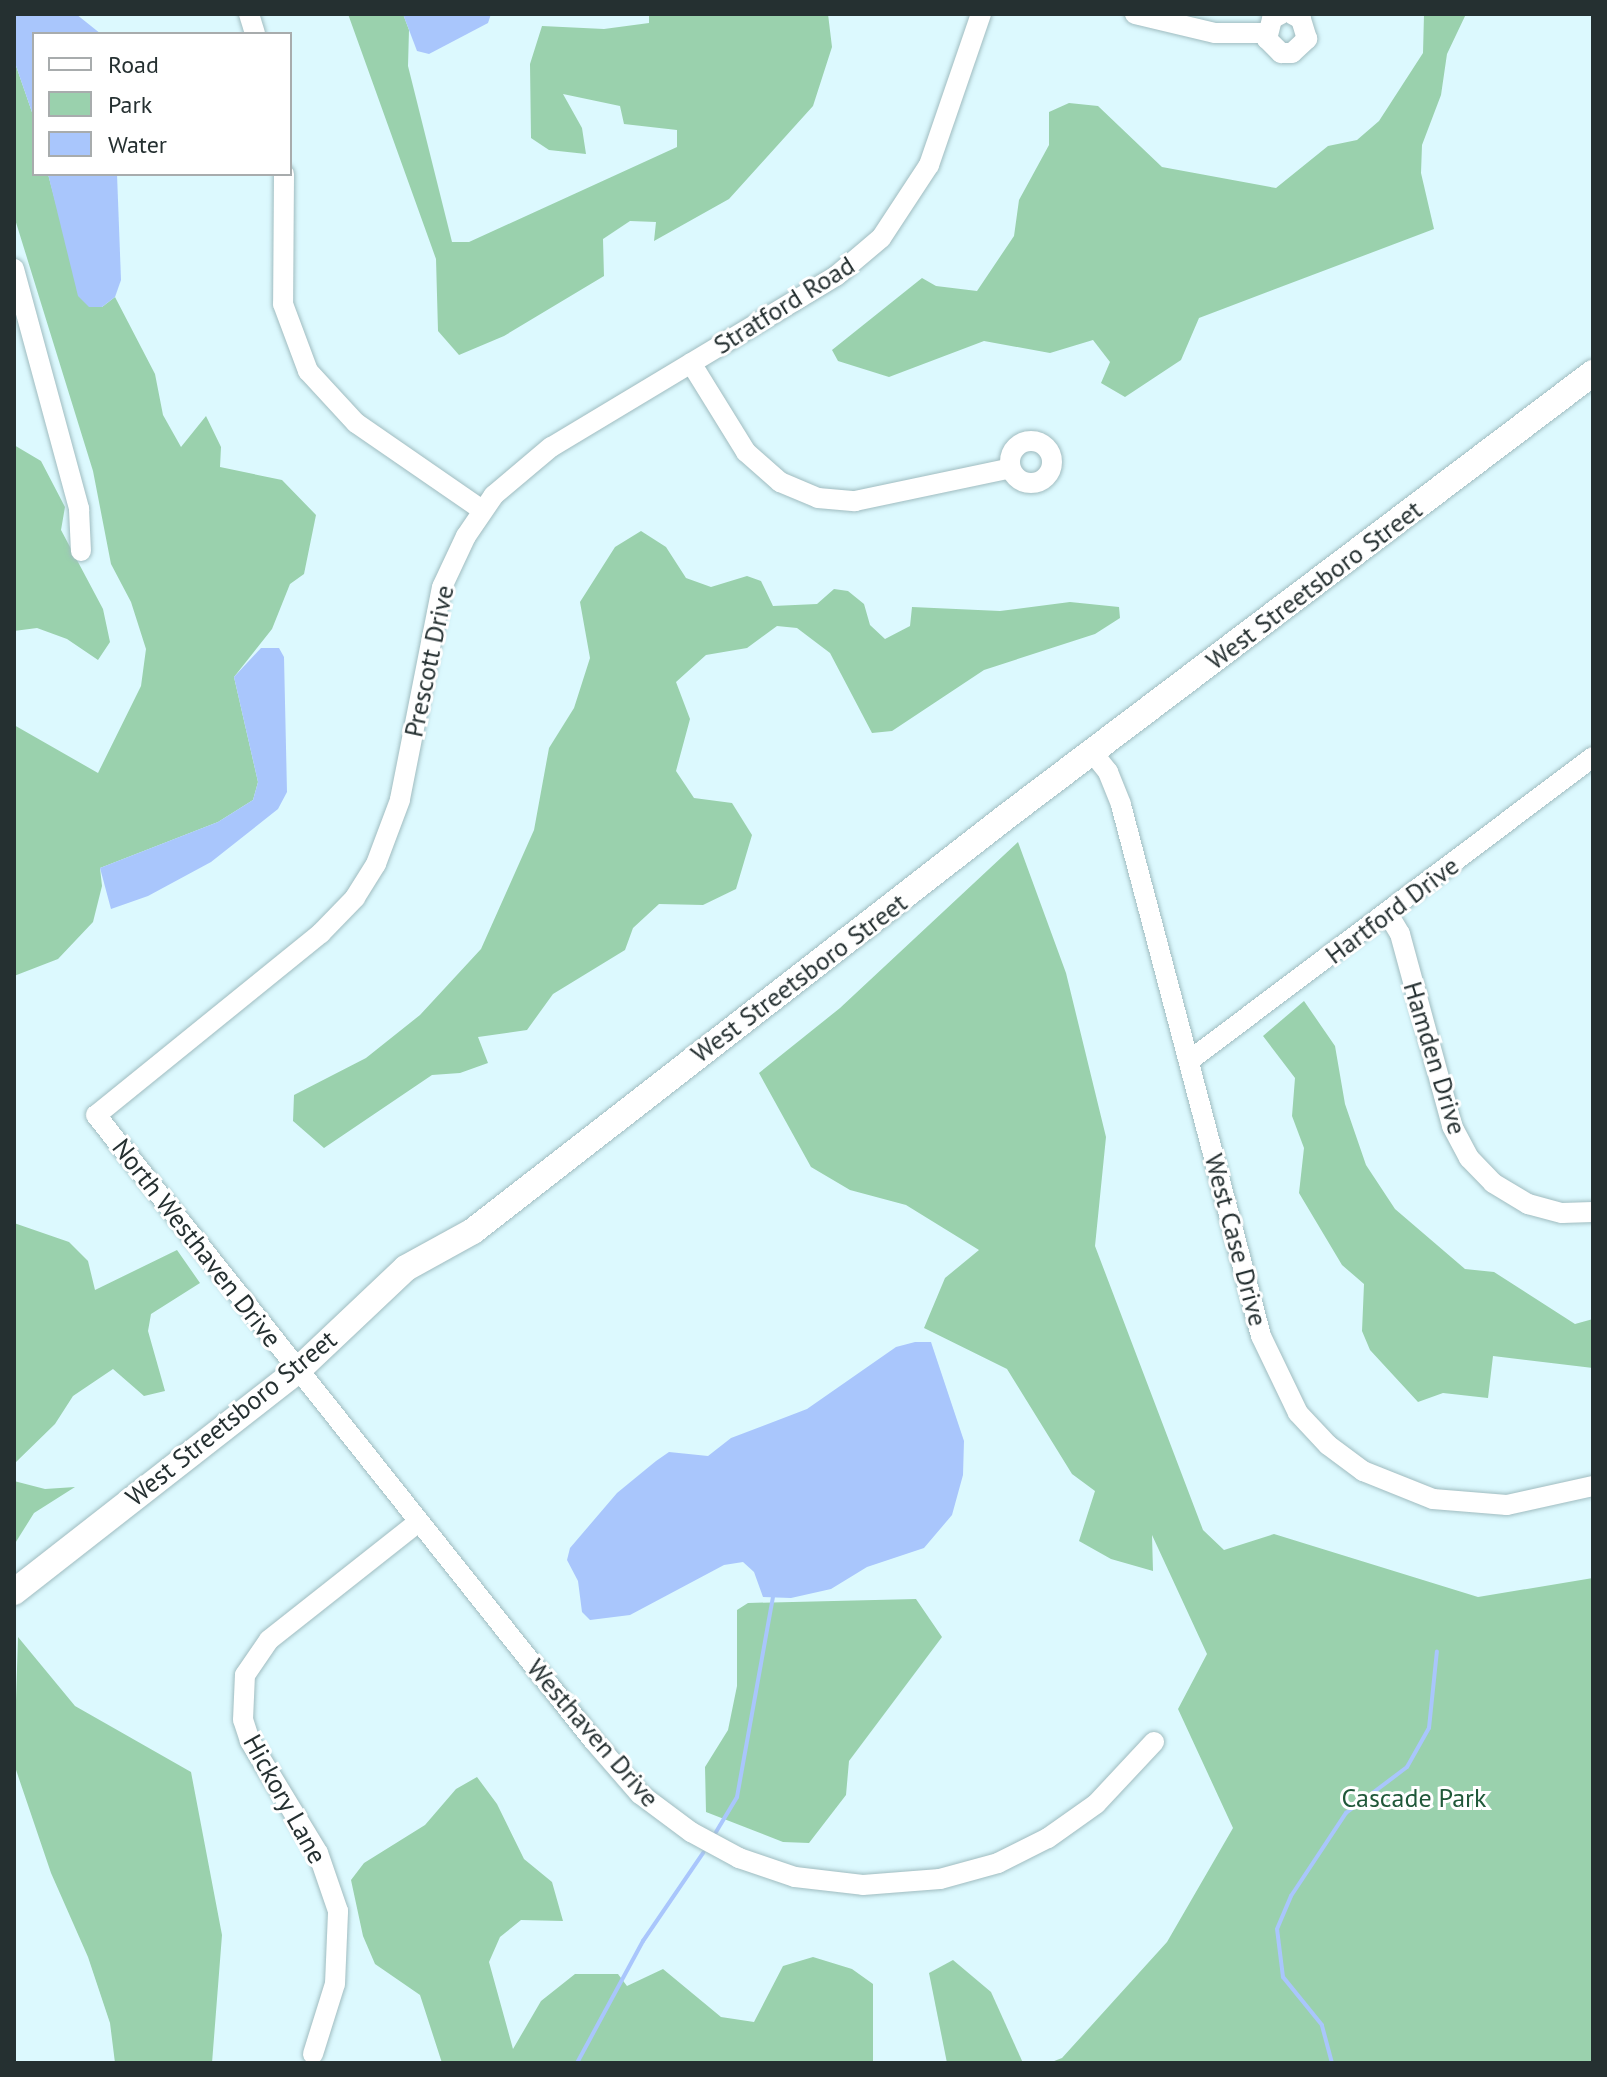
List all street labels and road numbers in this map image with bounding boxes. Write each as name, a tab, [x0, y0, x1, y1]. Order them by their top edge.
street label: Stratford Road	[708, 249, 860, 361]
street label: West Streetsboro Street	[1200, 494, 1428, 676]
street label: Prescott Drive	[398, 582, 460, 740]
street label: Hartford Drive	[1319, 850, 1465, 970]
street label: West Streetsboro Street	[685, 887, 913, 1069]
street label: Hamden Drive	[1397, 978, 1473, 1138]
street label: North Westhaven Drive	[106, 1132, 288, 1354]
street label: West Case Drive	[1198, 1150, 1274, 1330]
street label: West Streetsboro Street	[119, 1324, 343, 1512]
street label: Westhaven Drive	[520, 1653, 666, 1813]
street label: Hickory Lane	[237, 1729, 333, 1869]

